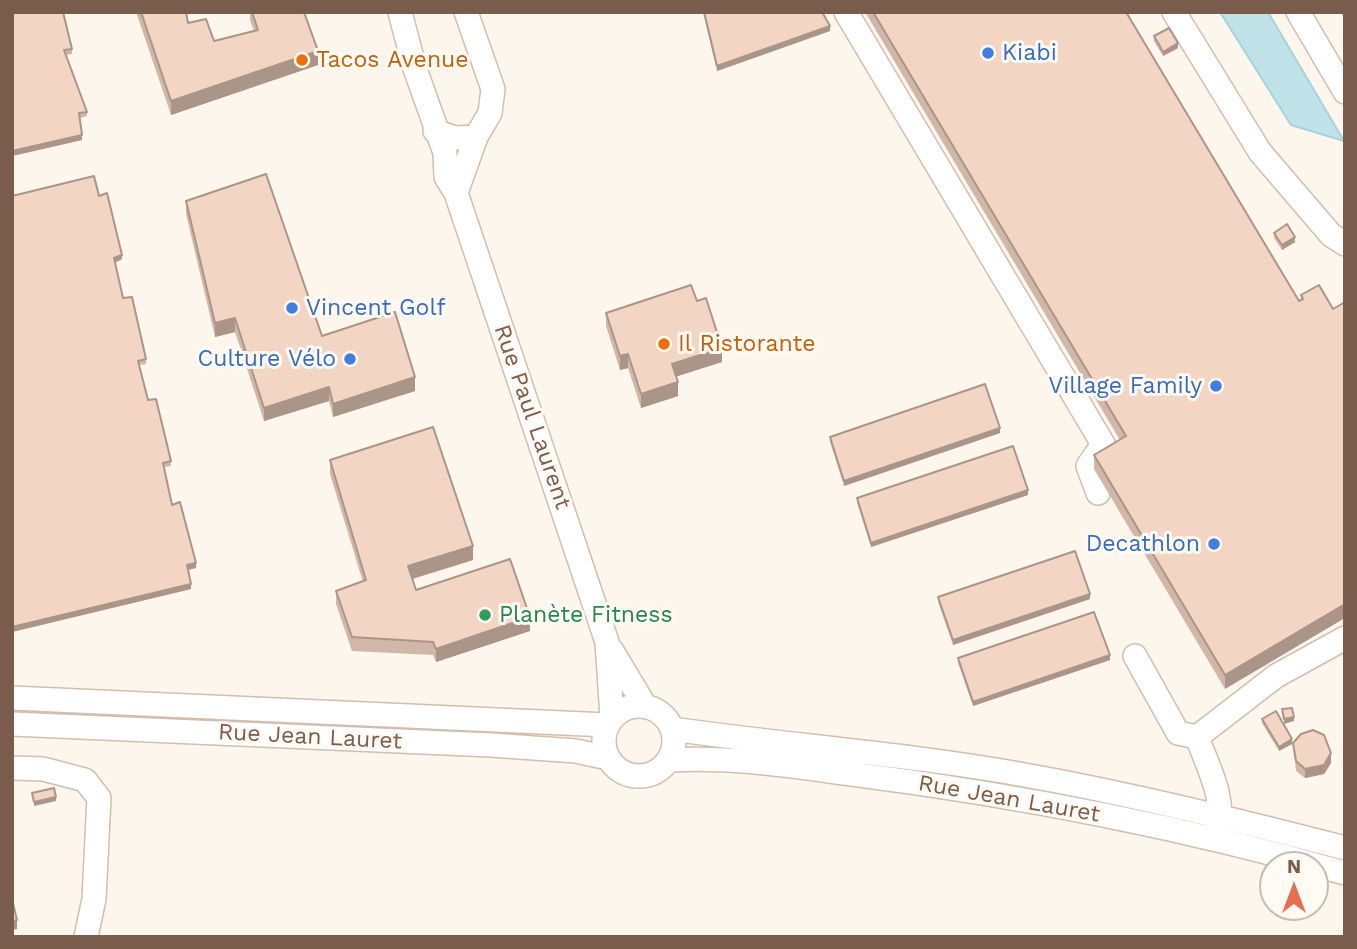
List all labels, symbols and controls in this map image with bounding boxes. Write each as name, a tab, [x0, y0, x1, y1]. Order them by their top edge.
place label: Kiabi	[1002, 39, 1057, 67]
marker: Kiabi	[980, 45, 996, 61]
place label: Tacos Avenue	[316, 46, 469, 74]
marker: Tacos Avenue	[294, 52, 310, 68]
place label: Vincent Golf	[306, 294, 445, 322]
marker: Vincent Golf	[284, 300, 300, 316]
street label: Rue Paul Laurent	[487, 321, 577, 513]
place label: Il Ristorante	[678, 330, 815, 358]
marker: Il Ristorante	[656, 336, 672, 352]
place label: Culture Vélo	[198, 345, 336, 373]
marker: Culture Vélo	[342, 351, 358, 367]
place label: Village Family	[1048, 372, 1202, 400]
marker: Village Family	[1208, 378, 1224, 394]
place label: Decathlon	[1086, 530, 1200, 558]
marker: Decathlon	[1206, 536, 1222, 552]
place label: Planète Fitness	[499, 601, 673, 629]
marker: Planète Fitness	[477, 607, 493, 623]
street label: Rue Jean Lauret	[217, 718, 403, 756]
street label: Rue Jean Lauret	[916, 769, 1102, 829]
north arrow	[1259, 851, 1329, 921]
text: N	[1287, 855, 1301, 878]

